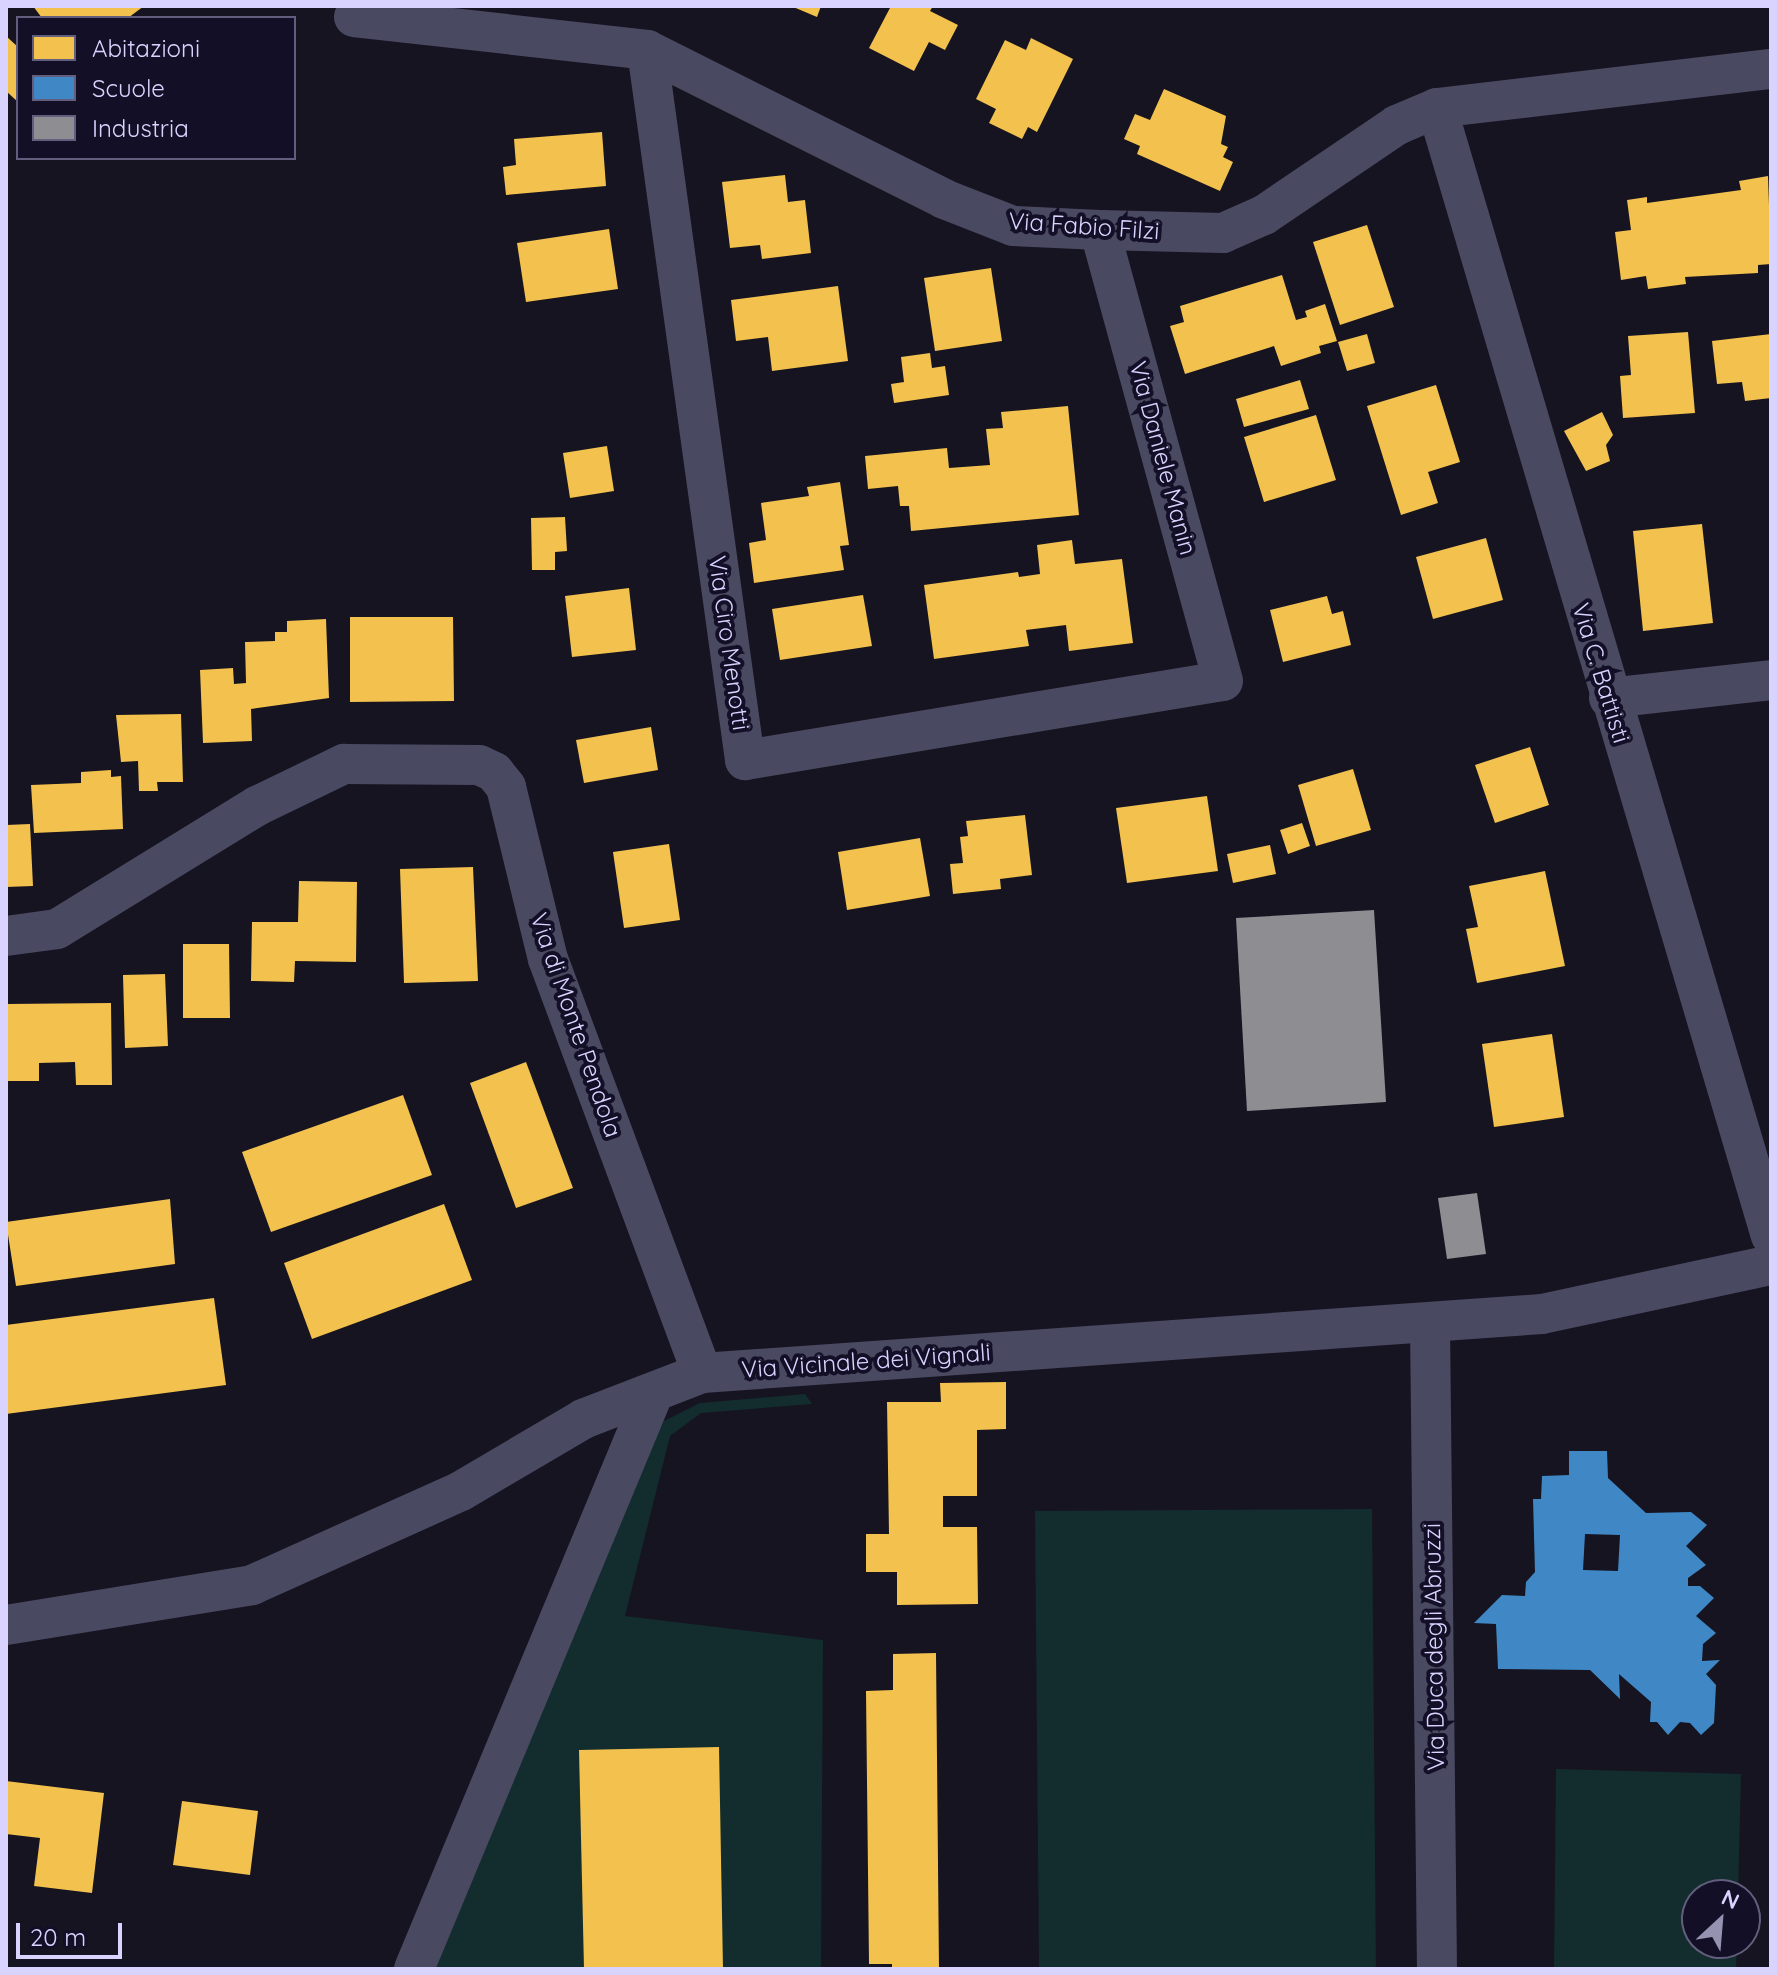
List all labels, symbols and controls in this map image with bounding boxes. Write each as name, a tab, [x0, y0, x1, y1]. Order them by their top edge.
legend	[16, 16, 296, 160]
text: Abitazioni	[92, 33, 200, 63]
text: Scuole	[92, 73, 165, 103]
text: Industria	[92, 113, 189, 143]
street label: Via Fabio Filzi	[1007, 206, 1161, 246]
street label: Via Daniele Manin	[1123, 358, 1203, 558]
street label: Via Ciro Menotti	[702, 554, 756, 732]
street label: Via C. Battisti	[1566, 600, 1636, 746]
street label: Via di Monte Pendola	[524, 909, 628, 1141]
street label: Via Vicinale dei Vignali	[740, 1338, 992, 1384]
street label: Via Duca degli Abruzzi	[1417, 1523, 1451, 1771]
north arrow	[1681, 1879, 1761, 1959]
text: N	[1717, 1883, 1744, 1915]
scale bar	[20, 1907, 126, 1957]
text: 20 m	[30, 1922, 86, 1952]

